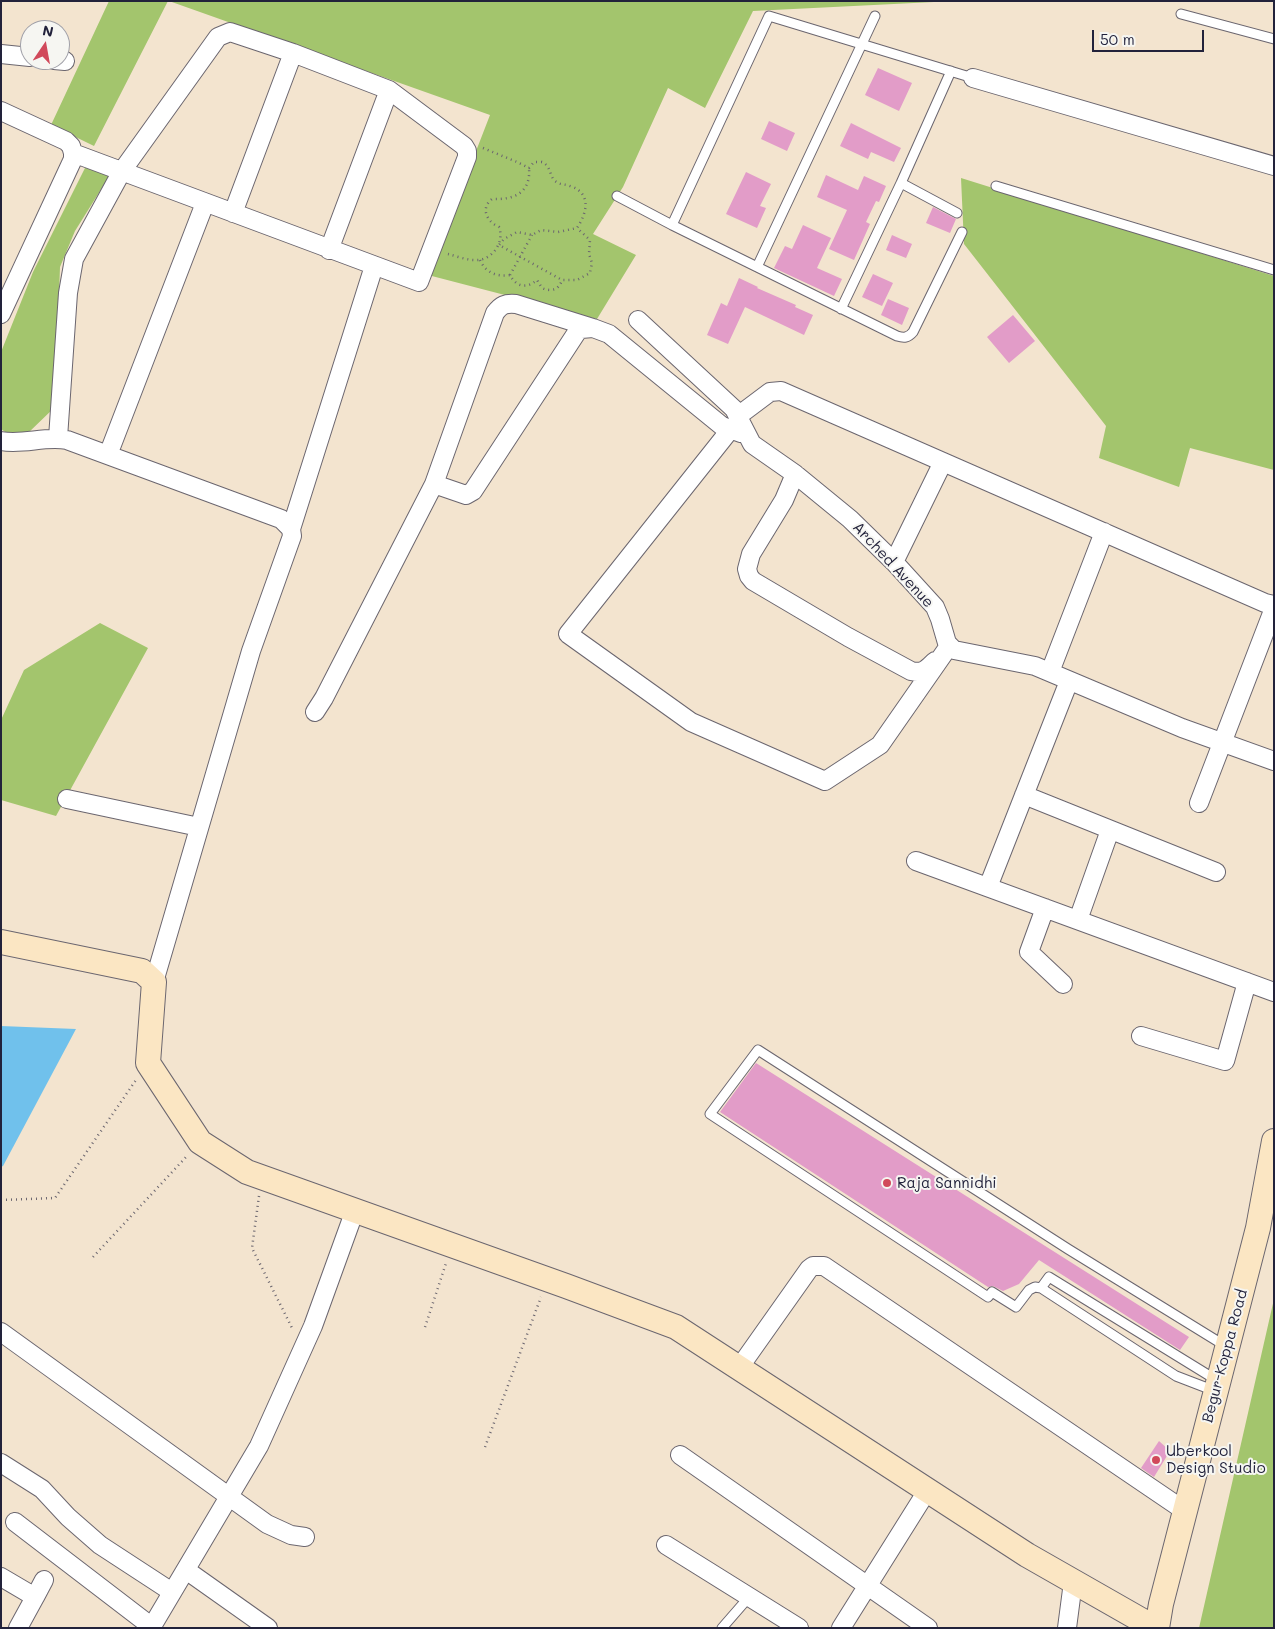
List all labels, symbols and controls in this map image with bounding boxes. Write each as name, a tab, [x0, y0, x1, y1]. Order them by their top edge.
north arrow	[20, 20, 70, 70]
text: N	[41, 20, 55, 41]
scale bar	[1095, 20, 1208, 52]
text: 50 m	[1100, 29, 1135, 49]
street label: Arched Avenue	[849, 518, 937, 612]
place label: Raja Sannidhi	[897, 1174, 997, 1192]
marker: Raja Sannidhi	[881, 1177, 893, 1189]
street label: Begur-Koppa Road	[1199, 1287, 1251, 1425]
place label: Uberkool Design Studio	[1166, 1442, 1266, 1477]
marker: Uberkool Design Studio	[1150, 1454, 1162, 1466]

